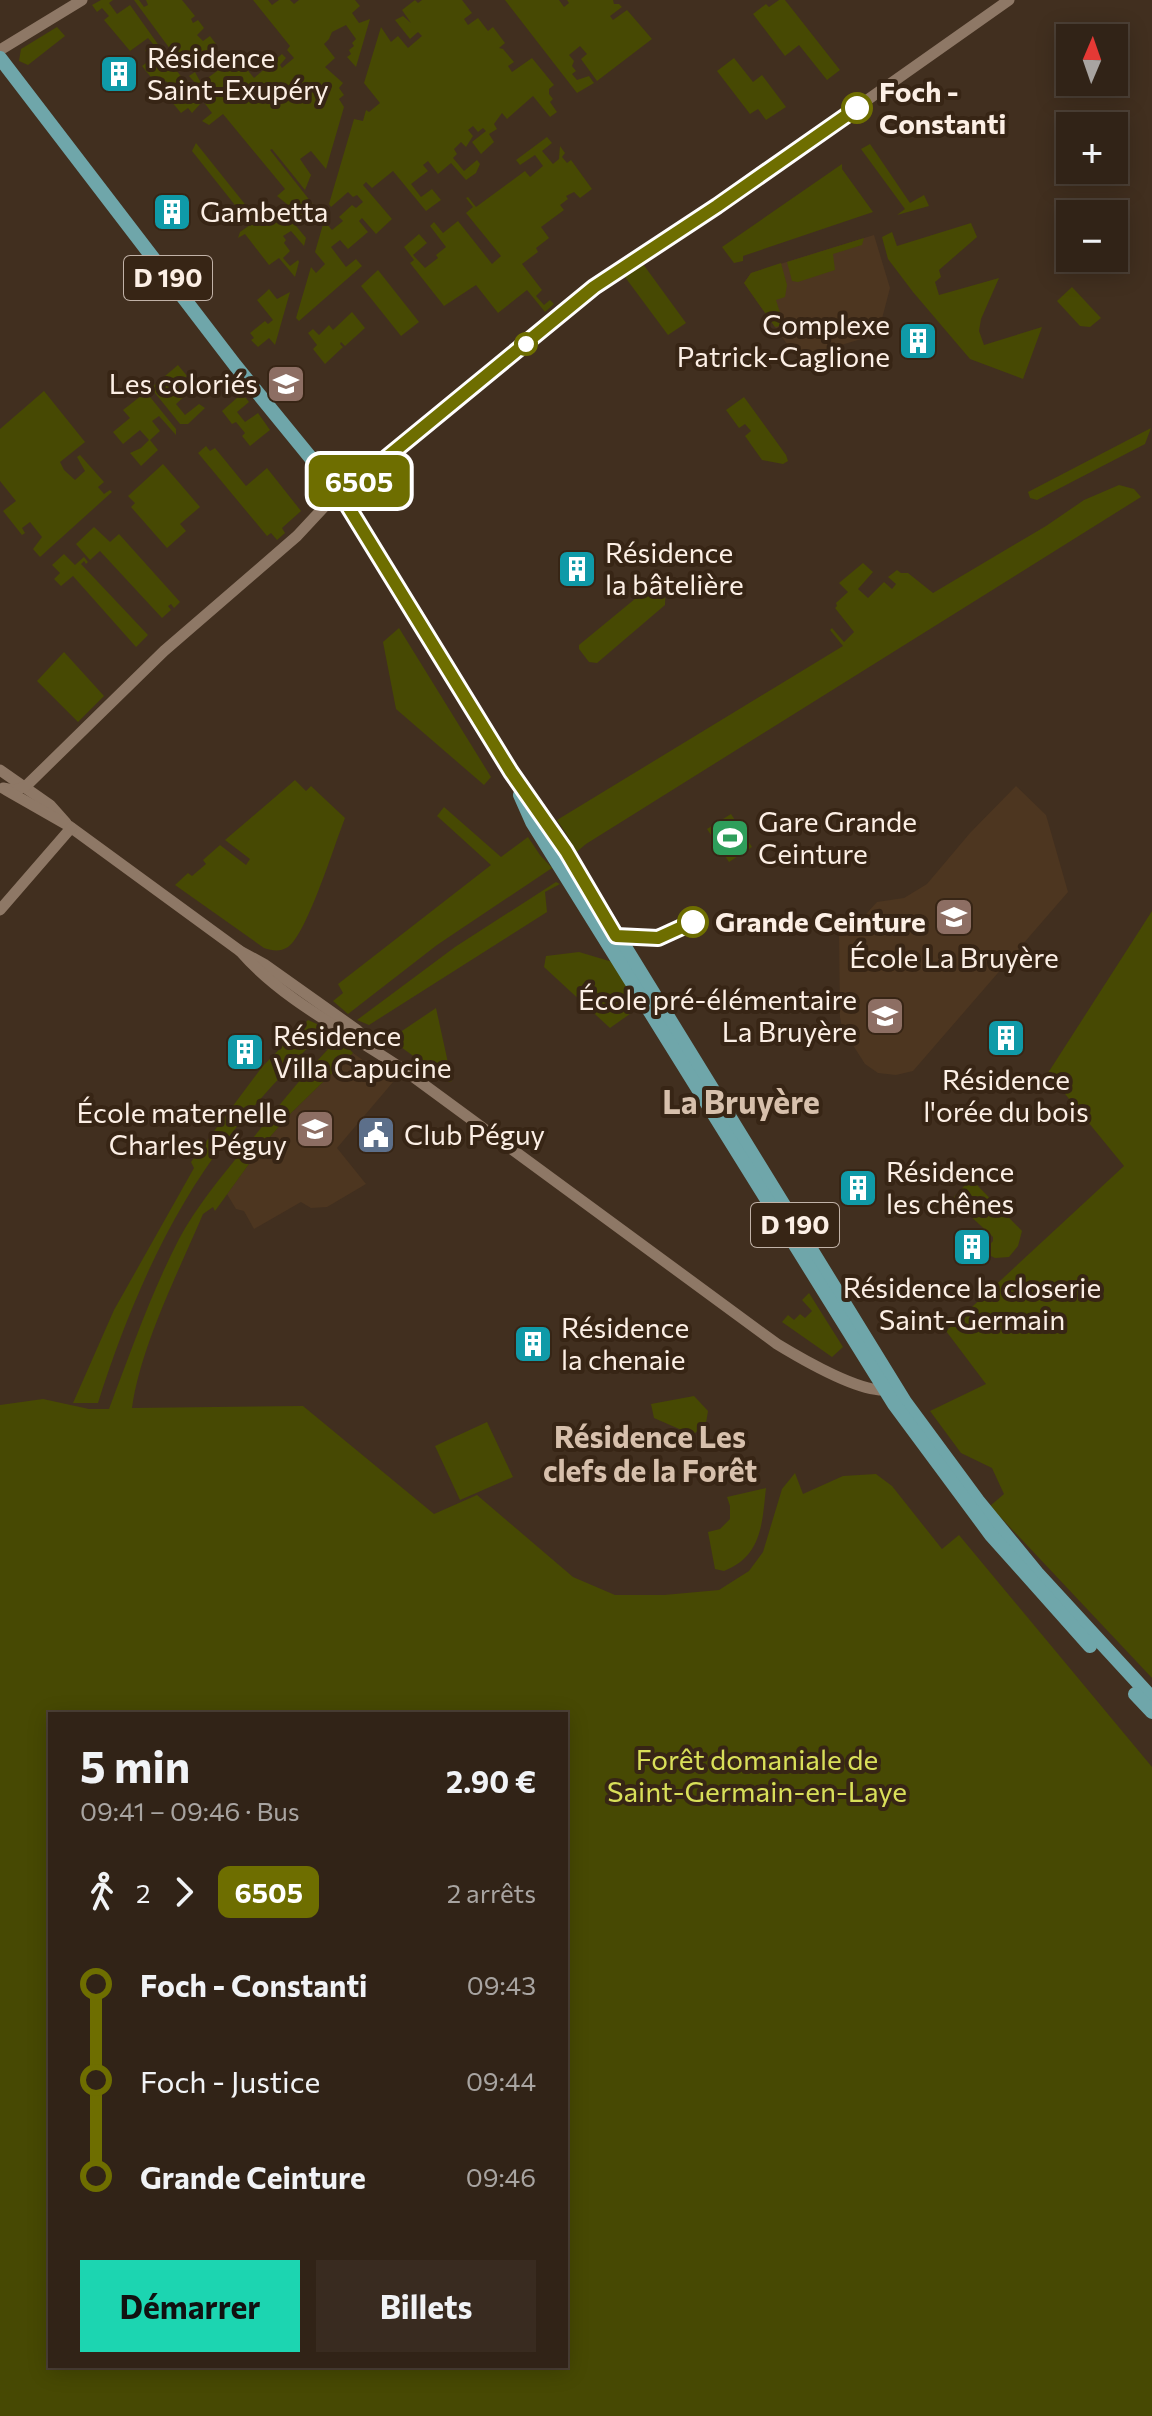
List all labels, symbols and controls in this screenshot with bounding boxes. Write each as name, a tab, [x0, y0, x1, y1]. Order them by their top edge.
north arrow	[1056, 24, 1128, 96]
map controls	[1056, 24, 1128, 272]
place label: Résidence Saint-Exupéry	[147, 40, 329, 106]
building icon: Résidence Saint-Exupéry	[98, 53, 140, 95]
place label: Foch - Constanti	[879, 74, 1006, 140]
marker: Foch - Constanti	[842, 93, 872, 123]
button: +	[1056, 112, 1128, 184]
building icon: Gambetta	[151, 191, 193, 233]
place label: Gambetta	[200, 194, 328, 228]
button: −	[1056, 200, 1128, 272]
road number: D 190	[124, 256, 212, 300]
place label: Complexe Patrick-Caglione	[677, 307, 890, 373]
building icon: Complexe Patrick-Caglione	[897, 320, 939, 362]
unlabelled marker	[515, 333, 537, 355]
school or university icon: Les coloriés	[265, 363, 307, 405]
place label: Les coloriés	[109, 366, 258, 400]
line badge: 6505	[303, 455, 415, 507]
text: 6505	[325, 464, 393, 498]
place label: Résidence la bâtelière	[605, 535, 744, 601]
building icon: Résidence la bâtelière	[556, 548, 598, 590]
place label: Gare Grande Ceinture	[758, 804, 917, 870]
sports icon: Gare Grande Ceinture	[709, 817, 751, 859]
school or university icon: École La Bruyère	[933, 896, 975, 938]
place label: Grande Ceinture	[715, 904, 926, 938]
marker: Grande Ceinture	[678, 907, 708, 937]
place label: École La Bruyère	[849, 940, 1059, 974]
place label: École pré-élémentaire La Bruyère	[578, 982, 857, 1048]
school or university icon: École pré-élémentaire La Bruyère	[864, 995, 906, 1037]
building icon: Résidence l'orée du bois	[985, 1017, 1027, 1059]
place label: Résidence Villa Capucine	[273, 1018, 452, 1084]
building icon: Résidence Villa Capucine	[224, 1031, 266, 1073]
place label: Résidence l'orée du bois	[923, 1062, 1089, 1128]
district label: La Bruyère	[662, 1081, 820, 1121]
place label: École maternelle Charles Péguy	[76, 1095, 287, 1161]
school or university icon: École maternelle Charles Péguy	[294, 1108, 336, 1150]
public building icon: Club Péguy	[355, 1114, 397, 1156]
place label: Club Péguy	[404, 1117, 545, 1151]
place label: Résidence les chênes	[886, 1154, 1014, 1220]
building icon: Résidence les chênes	[837, 1167, 879, 1209]
road number: D 190	[751, 1203, 839, 1247]
building icon: Résidence la closerie Saint-Germain	[951, 1226, 993, 1268]
place label: Résidence la closerie Saint-Germain	[843, 1270, 1101, 1336]
place label: Résidence la chenaie	[561, 1310, 689, 1376]
building icon: Résidence la chenaie	[512, 1323, 554, 1365]
district label: Résidence Les clefs de la Forêt	[543, 1417, 757, 1488]
text: 5 min	[80, 1738, 190, 1792]
park label: Forêt domaniale de Saint-Germain-en-Laye	[607, 1742, 907, 1808]
text: 2.90 €	[446, 1762, 536, 1799]
text: 09:41 – 09:46 · Bus	[80, 1795, 300, 1826]
icon: walk	[80, 1870, 124, 1914]
icon: forward	[162, 1870, 206, 1914]
text: 6505	[234, 1875, 303, 1909]
text: 2	[136, 1877, 150, 1908]
text: 2 arrêts	[447, 1877, 536, 1908]
text: Foch - Constanti	[140, 1966, 367, 2003]
text: 09:43	[467, 1969, 536, 2000]
text: Foch - Justice	[140, 2062, 320, 2099]
text: 09:44	[466, 2065, 536, 2096]
text: Grande Ceinture	[140, 2158, 366, 2195]
text: 09:46	[466, 2161, 536, 2192]
button: Démarrer	[80, 2260, 300, 2352]
button: Billets	[316, 2260, 536, 2352]

